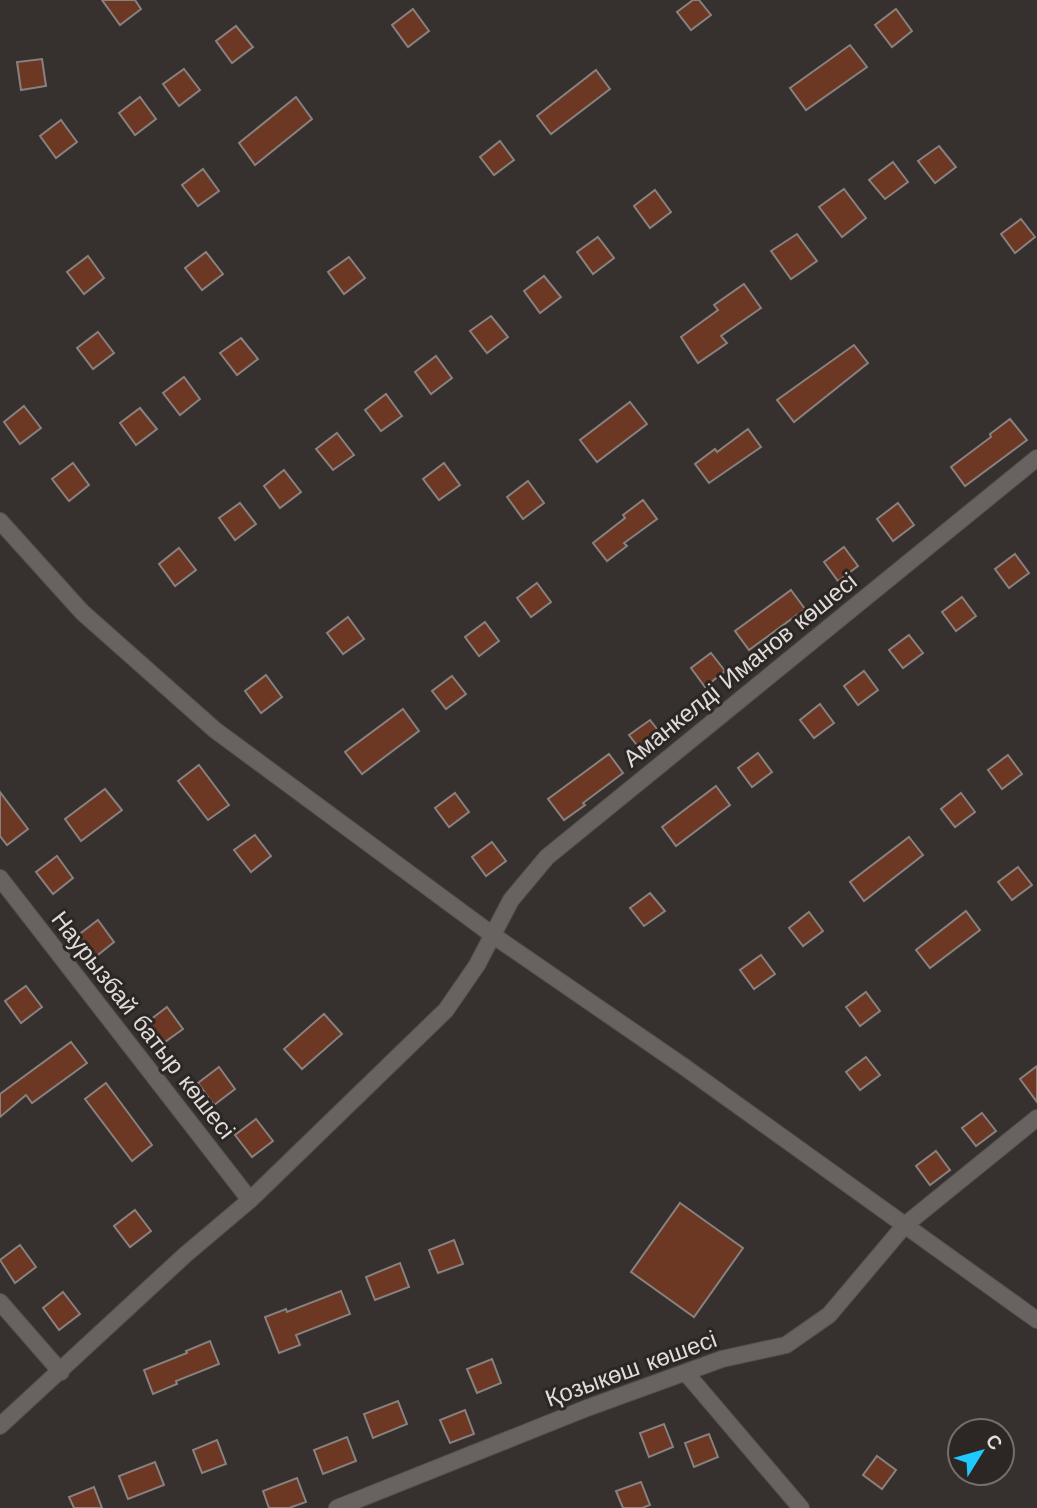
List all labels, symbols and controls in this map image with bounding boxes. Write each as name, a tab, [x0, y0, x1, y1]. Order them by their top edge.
street label: Аманкелді Иманов көшесі	[618, 567, 862, 773]
street label: Наурызбай батыр көшесі	[45, 906, 241, 1144]
street label: Қозыкөш көшесі	[541, 1325, 721, 1413]
north arrow	[946, 1417, 1016, 1487]
text: С	[981, 1430, 1008, 1455]

